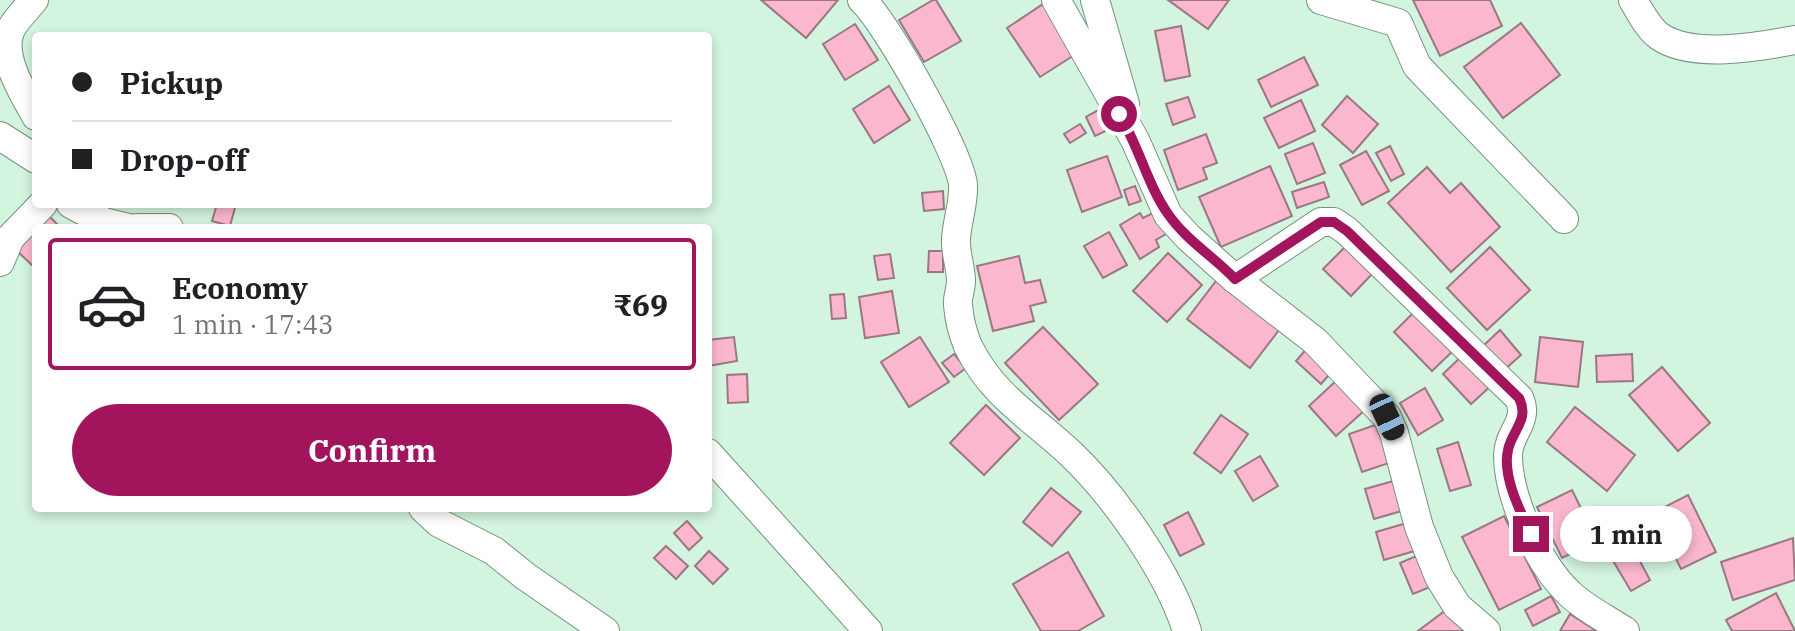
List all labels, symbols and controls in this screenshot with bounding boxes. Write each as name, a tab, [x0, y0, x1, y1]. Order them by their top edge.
text: Pickup	[120, 63, 223, 102]
route start	[1101, 96, 1137, 132]
text: Drop-off	[120, 140, 248, 179]
icon: car	[76, 268, 148, 340]
text: Economy	[172, 268, 308, 307]
text: ₹69	[613, 285, 668, 324]
text: 1 min · 17:43	[172, 307, 334, 341]
car	[1366, 390, 1408, 444]
button: Confirm	[72, 404, 672, 496]
callout: 1 min	[1559, 506, 1691, 562]
route end	[1513, 516, 1549, 552]
text: 1 min	[1590, 517, 1662, 551]

